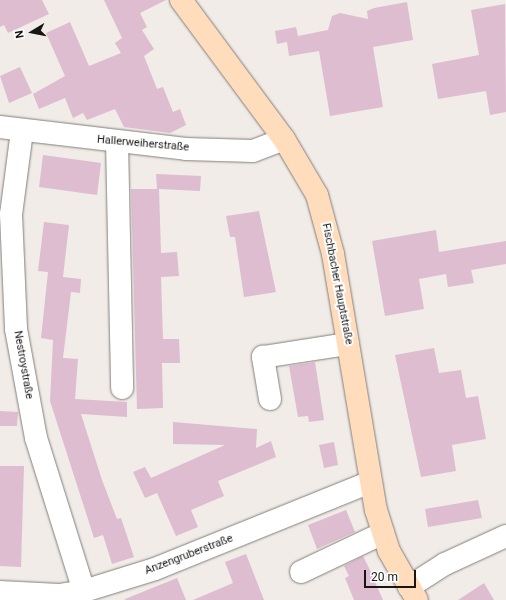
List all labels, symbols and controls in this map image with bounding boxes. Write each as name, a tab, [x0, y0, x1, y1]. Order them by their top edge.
north arrow	[12, 12, 52, 52]
text: N	[13, 29, 27, 39]
street label: Hallerweiherstraße	[96, 133, 190, 155]
street label: Fischbacher Hauptstraße	[319, 222, 355, 346]
street label: Nestroystraße	[10, 330, 36, 400]
street label: Anzengruberstraße	[143, 532, 235, 578]
scale bar	[366, 562, 418, 588]
text: 20 m	[371, 570, 398, 584]

